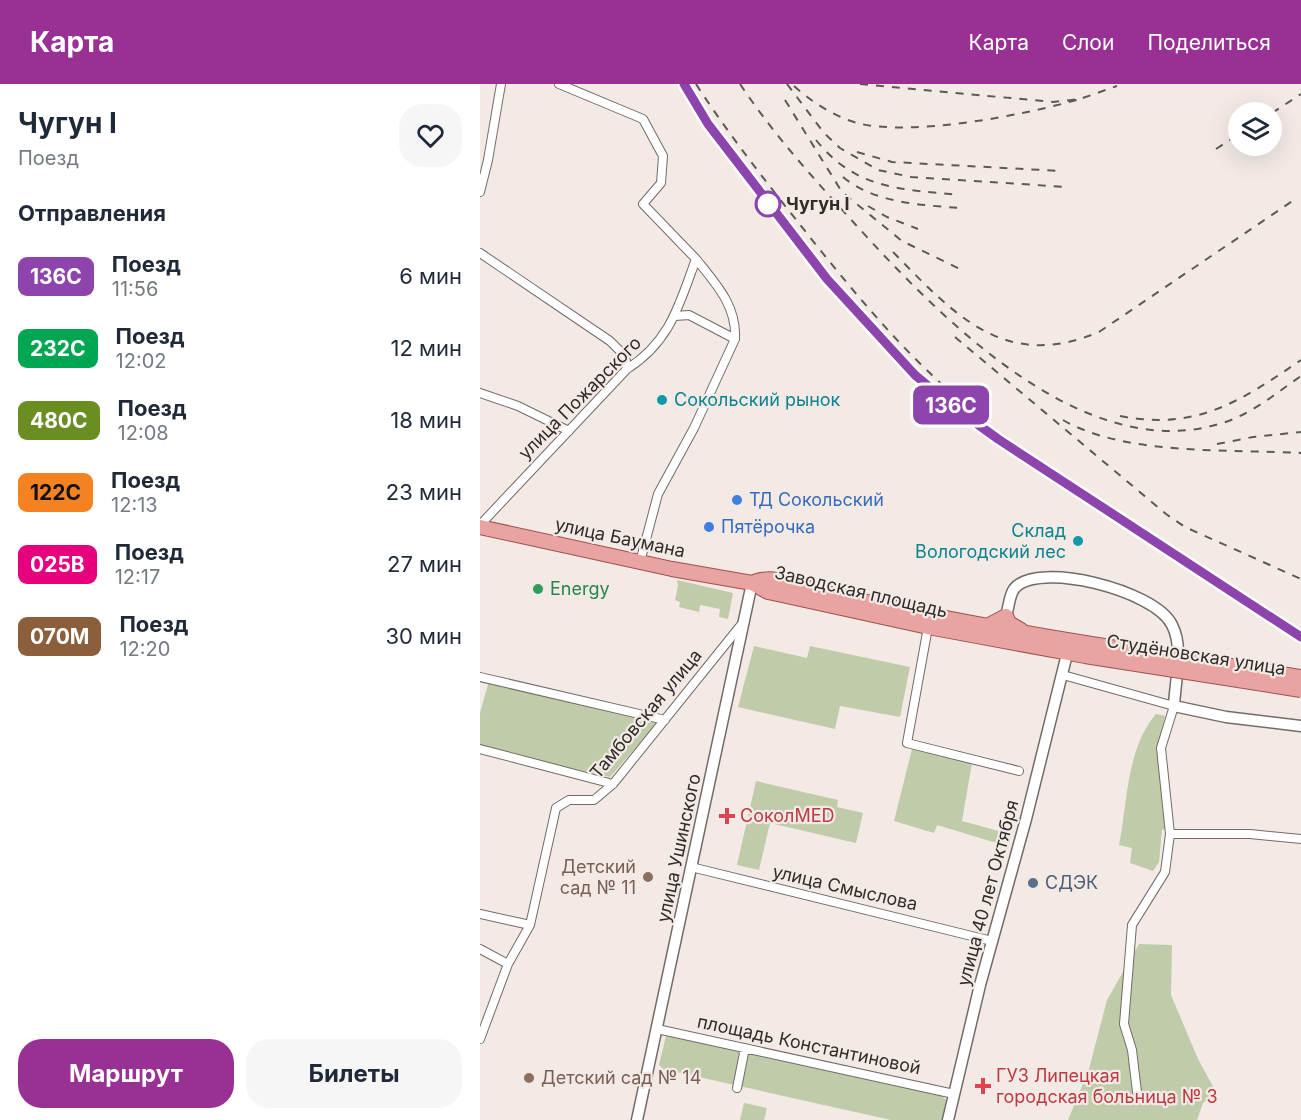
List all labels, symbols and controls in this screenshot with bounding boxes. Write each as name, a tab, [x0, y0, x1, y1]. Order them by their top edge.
text: Карта	[30, 25, 114, 59]
text: Карта	[969, 30, 1029, 55]
text: Слои	[1062, 30, 1114, 55]
text: Поделиться	[1147, 30, 1271, 55]
map controls	[1228, 102, 1282, 156]
button: layers	[1228, 102, 1282, 156]
button: heart	[399, 104, 462, 167]
text: Чугун I	[18, 106, 117, 140]
text: Поезд	[18, 146, 79, 170]
marker: Чугун I	[755, 191, 781, 217]
place label: Чугун I	[786, 193, 850, 214]
text: Отправления	[18, 200, 166, 226]
text: Поезд	[112, 251, 181, 277]
text: 6 мин	[399, 263, 462, 289]
text: 136С	[30, 264, 82, 289]
text: 11:56	[112, 277, 158, 301]
text: Поезд	[116, 323, 185, 349]
street label: улица Пожарского	[514, 332, 645, 463]
text: 12 мин	[390, 335, 462, 361]
text: 232C	[30, 336, 86, 361]
text: 12:02	[116, 349, 166, 373]
line badge: 136С	[909, 386, 993, 424]
place label: Сокольский рынок	[674, 389, 841, 410]
marker: Сокольский рынок	[655, 393, 669, 407]
text: 136С	[925, 393, 977, 418]
text: Поезд	[118, 395, 187, 421]
text: 18 мин	[390, 407, 462, 433]
text: 480С	[30, 408, 88, 433]
text: 12:08	[118, 421, 169, 445]
text: Поезд	[111, 467, 180, 493]
text: 23 мин	[386, 479, 462, 505]
text: 122С	[30, 480, 81, 505]
place label: ТД Сокольский	[749, 489, 884, 510]
text: 12:13	[111, 493, 158, 517]
marker: ТД Сокольский	[730, 493, 744, 507]
street label: улица Баумана	[553, 513, 687, 562]
place label: Пятёрочка	[721, 516, 815, 537]
marker: Пятёрочка	[702, 520, 716, 534]
place label: Склад Вологодский лес	[915, 520, 1066, 562]
marker: Склад Вологодский лес	[1071, 534, 1085, 548]
text: Поезд	[115, 539, 184, 565]
text: 27 мин	[387, 551, 462, 577]
text: 025В	[30, 552, 85, 577]
street label: Заводская площадь	[773, 561, 950, 622]
text: 12:17	[115, 565, 160, 589]
place label: Energy	[550, 578, 610, 599]
marker: Energy	[531, 582, 545, 596]
text: Поезд	[119, 611, 189, 637]
text: 30 мин	[385, 623, 462, 649]
text: 070М	[30, 624, 89, 649]
street label: Студёновская улица	[1105, 630, 1287, 679]
text: 12:20	[119, 637, 170, 661]
street label: Тамбовская улица	[585, 645, 706, 783]
street label: улица Ушинского	[652, 772, 705, 924]
street label: улица 40 лет Октября	[953, 797, 1023, 988]
place label: СоколMED	[740, 805, 835, 826]
marker: СоколMED	[718, 807, 736, 825]
place label: Детский сад № 11	[560, 856, 636, 898]
street label: улица Смыслова	[771, 861, 920, 914]
marker: Детский сад № 11	[641, 870, 655, 884]
place label: СДЭК	[1045, 872, 1098, 893]
marker: СДЭК	[1026, 876, 1040, 890]
street label: площадь Константиновой	[695, 1011, 923, 1078]
button: Маршрут	[18, 1039, 234, 1108]
button: Билеты	[246, 1039, 462, 1108]
place label: ГУЗ Липецкая городская больница № 3	[996, 1065, 1218, 1107]
place label: Детский сад № 14	[541, 1067, 701, 1088]
marker: Детский сад № 14	[522, 1071, 536, 1085]
marker: ГУЗ Липецкая городская больница № 3	[974, 1077, 992, 1095]

